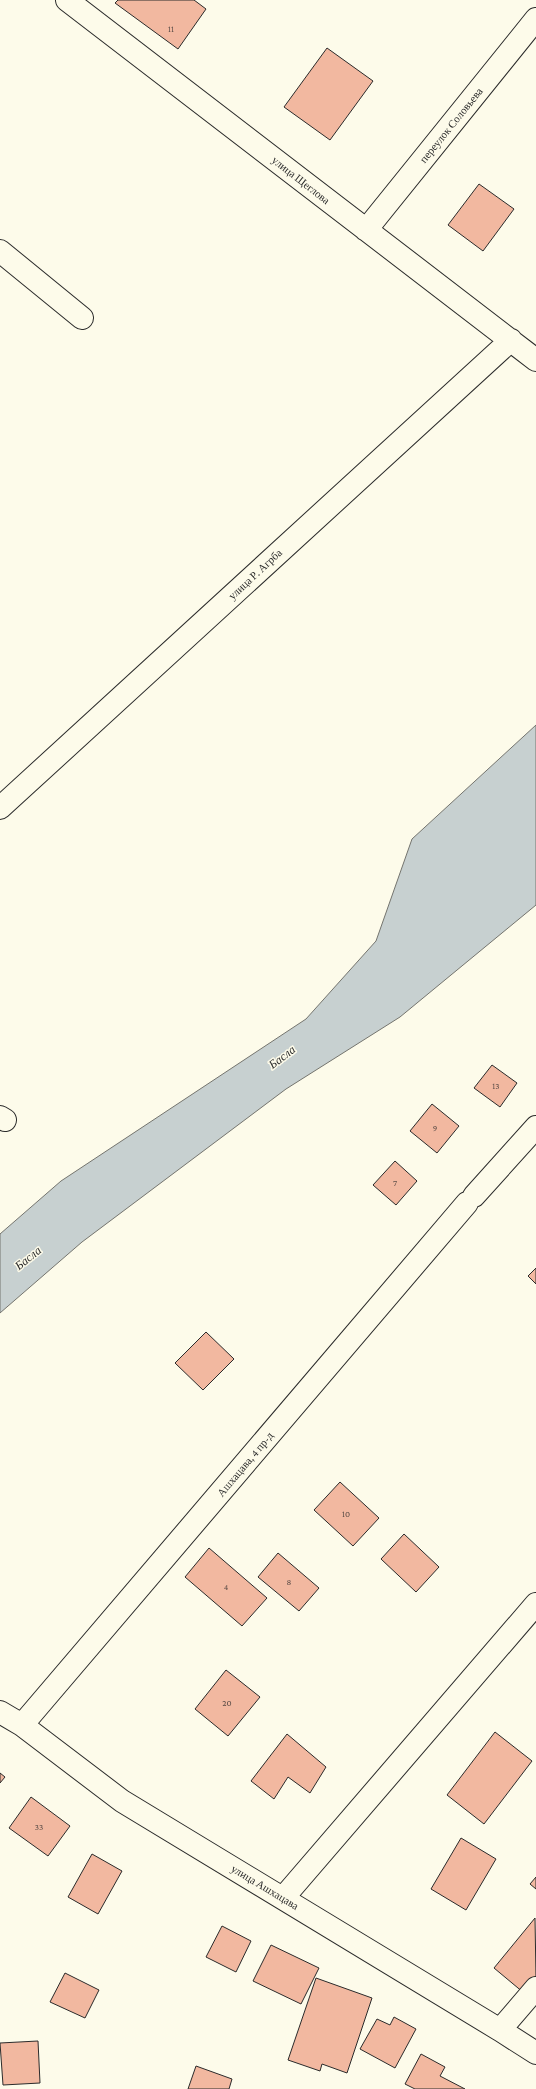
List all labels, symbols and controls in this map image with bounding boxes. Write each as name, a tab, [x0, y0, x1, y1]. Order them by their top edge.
house number: 11	[168, 24, 174, 34]
street label: переулок Соловьева	[417, 85, 485, 165]
street label: улица Щеглова	[270, 154, 332, 206]
street label: улица Р. Агрба	[226, 546, 284, 602]
water label: Басла	[265, 1042, 298, 1072]
house number: 13	[492, 1081, 500, 1091]
house number: 9	[433, 1123, 438, 1133]
house number: 7	[393, 1178, 397, 1188]
water label: Басла	[11, 1243, 44, 1273]
street label: Ашхацава, 4 пр-д	[214, 1429, 277, 1499]
house number: 10	[342, 1509, 350, 1519]
house number: 8	[287, 1577, 292, 1587]
house number: 4	[224, 1582, 229, 1592]
house number: 20	[222, 1698, 232, 1708]
house number: 33	[35, 1822, 43, 1832]
street label: улица Ашхацава	[229, 1862, 301, 1912]

